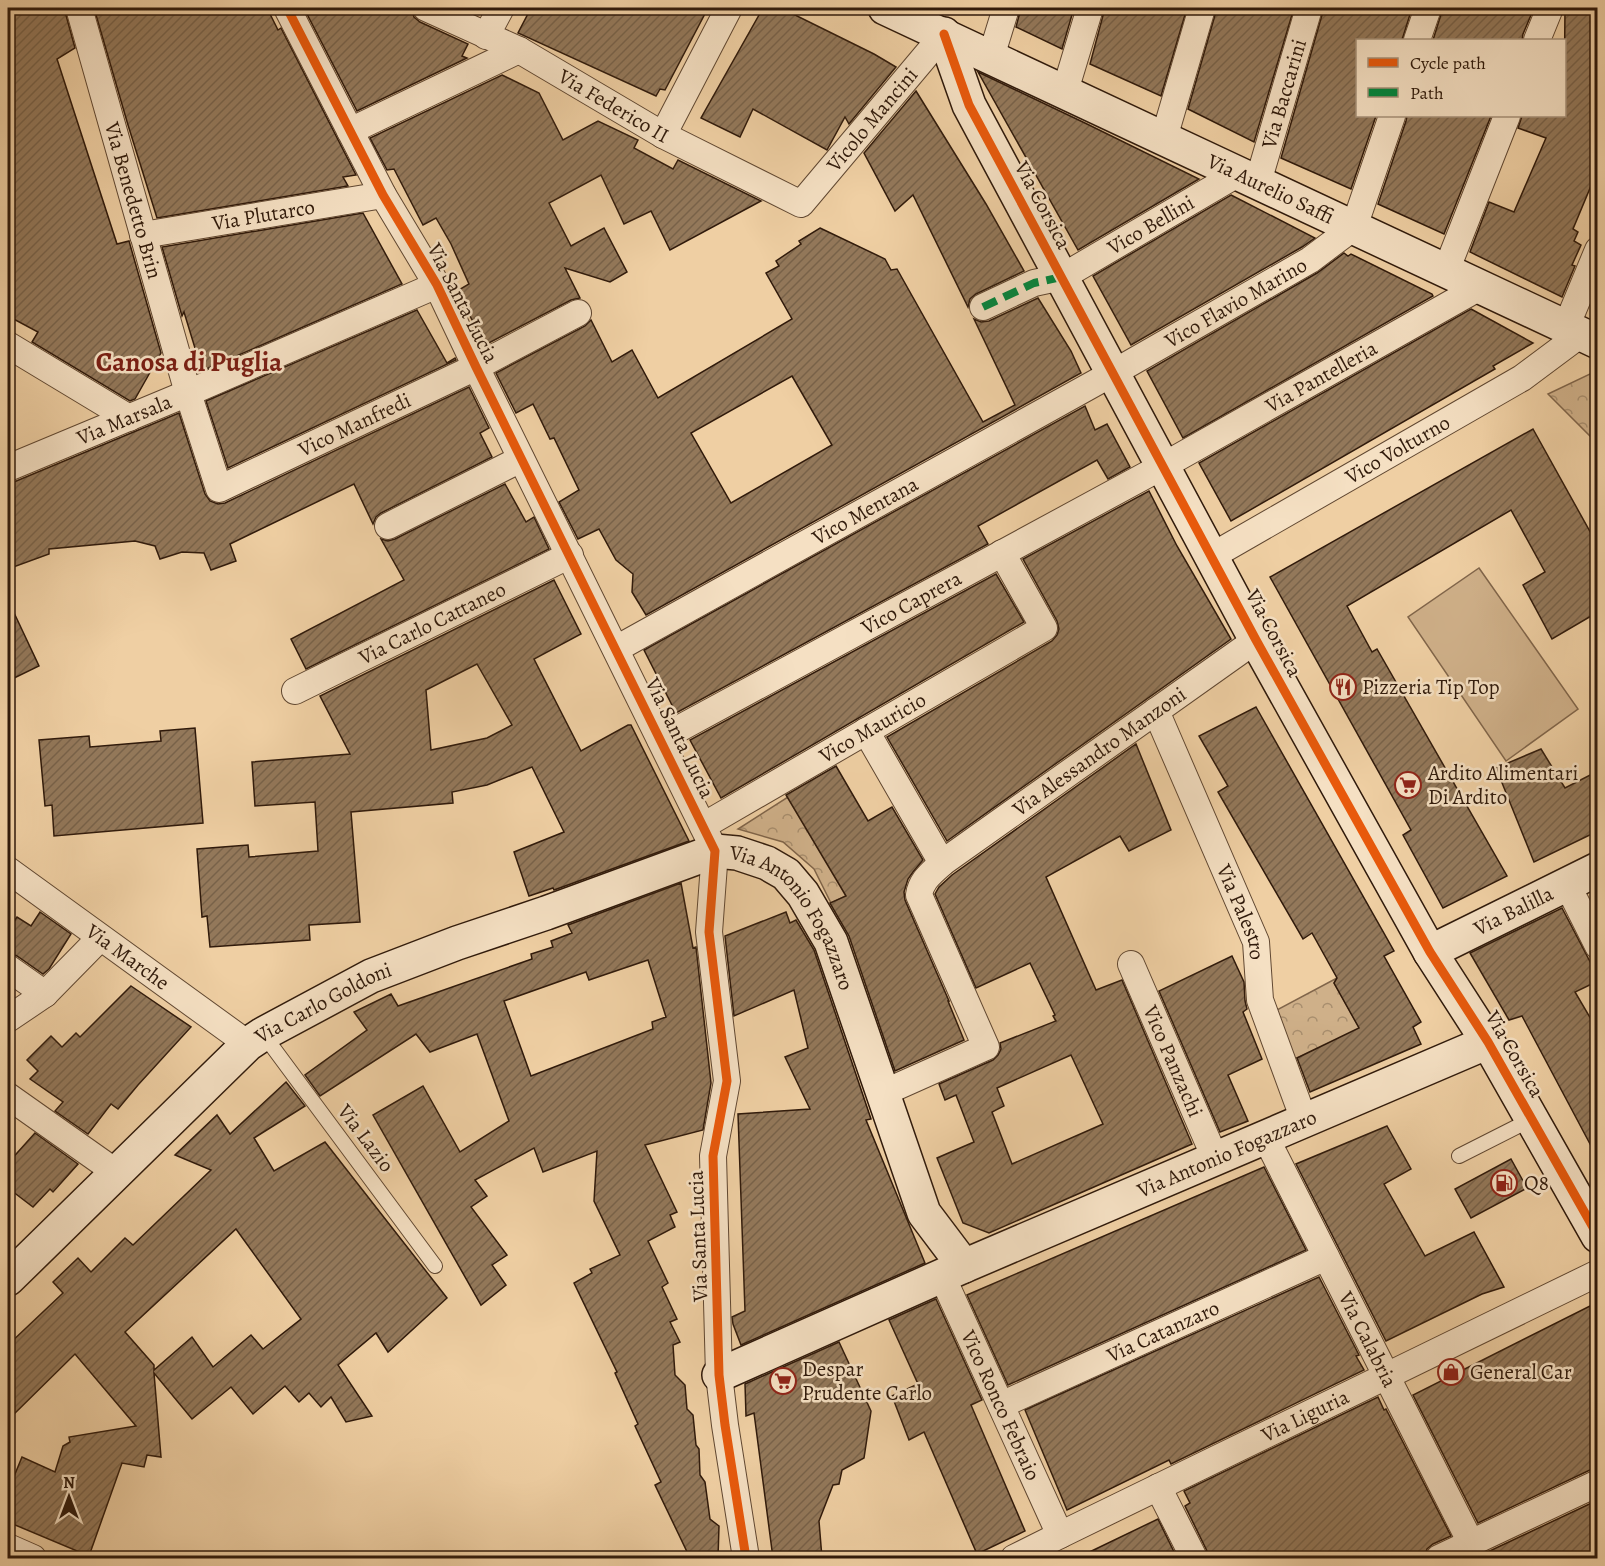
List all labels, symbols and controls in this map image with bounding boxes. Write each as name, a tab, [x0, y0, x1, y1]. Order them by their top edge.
street label: Via Baccarini	[1254, 36, 1313, 153]
legend	[1356, 39, 1566, 117]
text: Cycle path	[1410, 51, 1486, 75]
street label: Vicolo Mancini	[820, 61, 924, 178]
street label: Via Federico II	[552, 62, 674, 150]
text: Path	[1410, 81, 1444, 105]
street label: Via Benedetto Brin	[98, 118, 169, 282]
street label: Via Aurelio Saffi	[1202, 146, 1339, 231]
street label: Via Corsica	[1008, 155, 1078, 254]
street label: Vico Bellini	[1101, 188, 1200, 262]
street label: Via Plutarco	[209, 193, 317, 237]
street label: Via Santa Lucia	[420, 237, 505, 368]
street label: Vico Flavio Marino	[1159, 251, 1312, 355]
street label: Via Pantelleria	[1259, 334, 1382, 420]
district label: Canosa di Puglia	[96, 344, 282, 380]
street label: Vico Manfredi	[293, 386, 415, 464]
street label: Via Marsala	[72, 387, 176, 452]
street label: Vico Volturno	[1339, 408, 1455, 491]
street label: Vico Mentana	[806, 470, 924, 552]
street label: Vico Caprera	[855, 564, 967, 642]
street label: Via Carlo Cattaneo	[353, 575, 510, 672]
street label: Via Corsica	[1239, 583, 1309, 682]
street label: Via Santa Lucia	[638, 672, 721, 803]
restaurant icon: Pizzeria Tip Top	[1328, 672, 1358, 702]
place label: Pizzeria Tip Top	[1362, 673, 1500, 701]
street label: Via Alessandro Manzoni	[1006, 680, 1192, 823]
street label: Vico Mauricio	[813, 686, 931, 770]
place label: Ardito Alimentari Di Ardito	[1427, 759, 1578, 811]
supermarket icon: Ardito Alimentari Di Ardito	[1393, 770, 1423, 800]
street label: Via Antonio Fogazzaro	[728, 838, 861, 994]
street label: Via Palestro	[1210, 859, 1271, 961]
street label: Via Balilla	[1468, 879, 1558, 943]
street label: Via Marche	[80, 917, 175, 997]
street label: Via Carlo Goldoni	[248, 955, 396, 1050]
street label: Vico Panzachi	[1136, 1000, 1210, 1122]
street label: Via Corsica	[1478, 1005, 1551, 1103]
street label: Via Lazio	[331, 1098, 401, 1178]
street label: Via Antonio Fogazzaro	[1132, 1103, 1321, 1205]
fuel station icon: Q8	[1489, 1168, 1519, 1198]
place label: Q8	[1524, 1169, 1549, 1197]
street label: Via Santa Lucia	[682, 1170, 714, 1303]
street label: Via Calabria	[1331, 1286, 1404, 1392]
street label: Via Catanzaro	[1101, 1293, 1224, 1369]
street label: Vico Ronco Febraio	[954, 1325, 1047, 1485]
place label: Despar Prudente Carlo	[802, 1355, 932, 1407]
shop icon: General Car	[1436, 1357, 1466, 1387]
place label: General Car	[1470, 1358, 1572, 1386]
supermarket icon: Despar Prudente Carlo	[768, 1366, 798, 1396]
street label: Via Liguria	[1256, 1382, 1354, 1449]
north arrow	[39, 1467, 99, 1527]
text: N	[63, 1472, 75, 1494]

